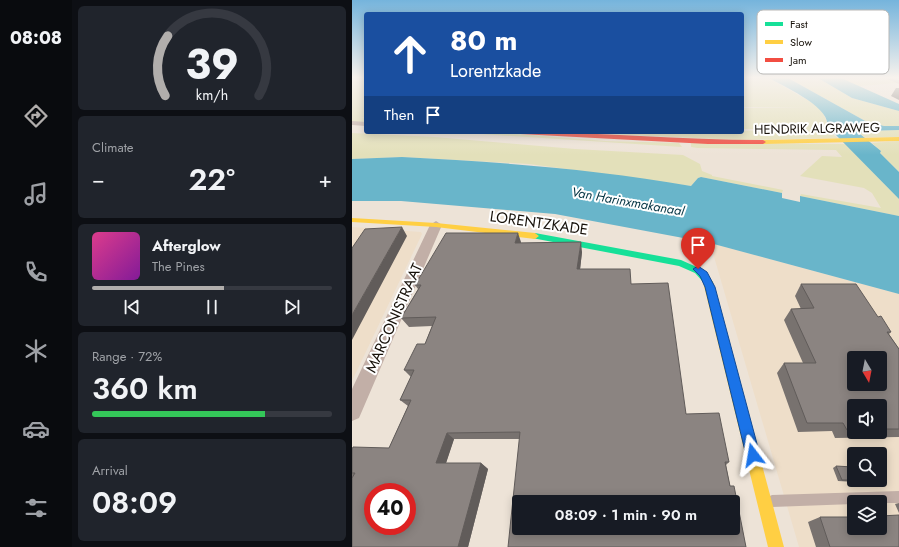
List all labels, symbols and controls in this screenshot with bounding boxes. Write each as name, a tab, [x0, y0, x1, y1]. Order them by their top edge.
legend	[757, 10, 889, 74]
text: Fast	[790, 16, 808, 32]
text: 80 m	[450, 20, 517, 61]
text: 08:08	[10, 25, 62, 51]
icon: ahead	[384, 28, 436, 80]
text: 39	[185, 34, 239, 95]
text: Slow	[790, 34, 812, 50]
text: Jam	[788, 52, 807, 68]
text: Lorentzkade	[450, 58, 541, 84]
text: km/h	[196, 85, 228, 105]
icon: directions	[22, 102, 50, 130]
text: Then	[384, 104, 414, 126]
icon: arrive	[422, 104, 444, 126]
street label: HENDRIK ALGRAWEG	[754, 118, 880, 139]
text: Climate	[92, 138, 133, 157]
text: 22°	[188, 158, 235, 201]
text: −	[92, 163, 105, 195]
text: +	[318, 163, 332, 195]
icon: music	[22, 180, 50, 208]
water label: Van Harinxmakanaal	[570, 182, 687, 221]
street label: LORENTZKADE	[489, 205, 589, 241]
pin	[681, 228, 715, 269]
icon: arrive	[687, 234, 709, 256]
text: Afterglow	[152, 235, 221, 257]
text: The Pines	[152, 257, 205, 276]
icon: phone	[22, 258, 50, 286]
street label: MARCONISTRAAT	[360, 260, 428, 376]
icon: previous	[121, 296, 143, 318]
icon: pause	[201, 296, 223, 318]
icon: next	[281, 296, 303, 318]
icon: climate	[22, 337, 50, 365]
text: Range · 72%	[92, 347, 162, 366]
north arrow	[847, 351, 887, 391]
map controls	[847, 351, 887, 535]
text: 360 km	[92, 367, 198, 410]
button: sound	[847, 399, 887, 439]
icon: car	[22, 415, 50, 443]
position arrow	[732, 434, 774, 476]
button: search	[847, 447, 887, 487]
text: Arrival	[92, 461, 128, 480]
text: 08:09	[92, 481, 177, 524]
speed limit sign: 40	[364, 483, 416, 535]
icon: filters	[22, 494, 50, 522]
button: layers	[847, 495, 887, 535]
text: 08:09 · 1 min · 90 m	[555, 504, 697, 526]

